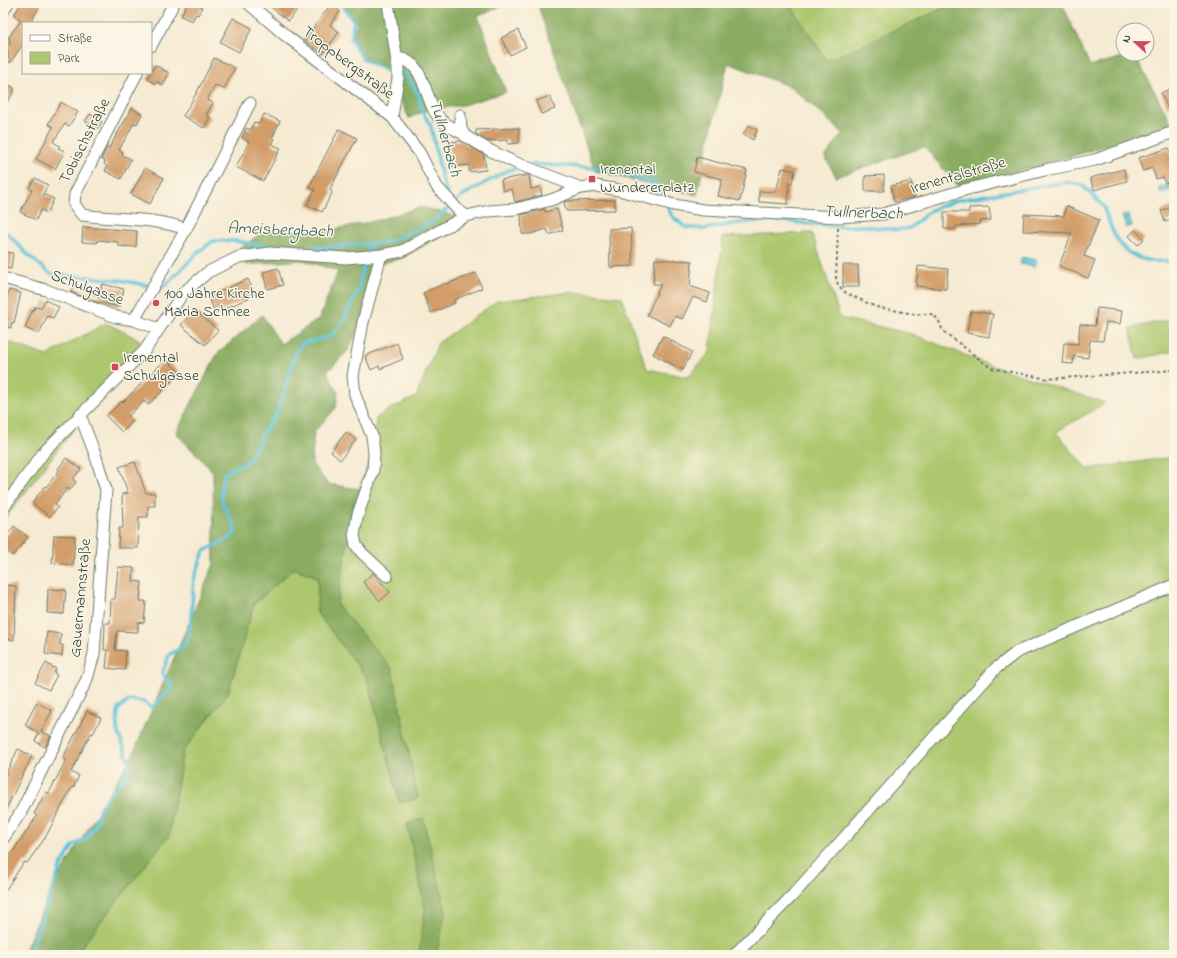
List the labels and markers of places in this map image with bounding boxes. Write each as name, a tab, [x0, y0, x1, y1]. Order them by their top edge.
place label: Irenental Wundererplatz	[600, 158, 695, 200]
marker: Irenental Wundererplatz	[587, 174, 597, 184]
place label: 100 Jahre Kirche Maria Schnee	[164, 282, 265, 324]
marker: 100 Jahre Kirche Maria Schnee	[151, 298, 161, 308]
place label: Irenental Schulgasse	[123, 346, 200, 388]
marker: Irenental Schulgasse	[110, 362, 120, 372]

